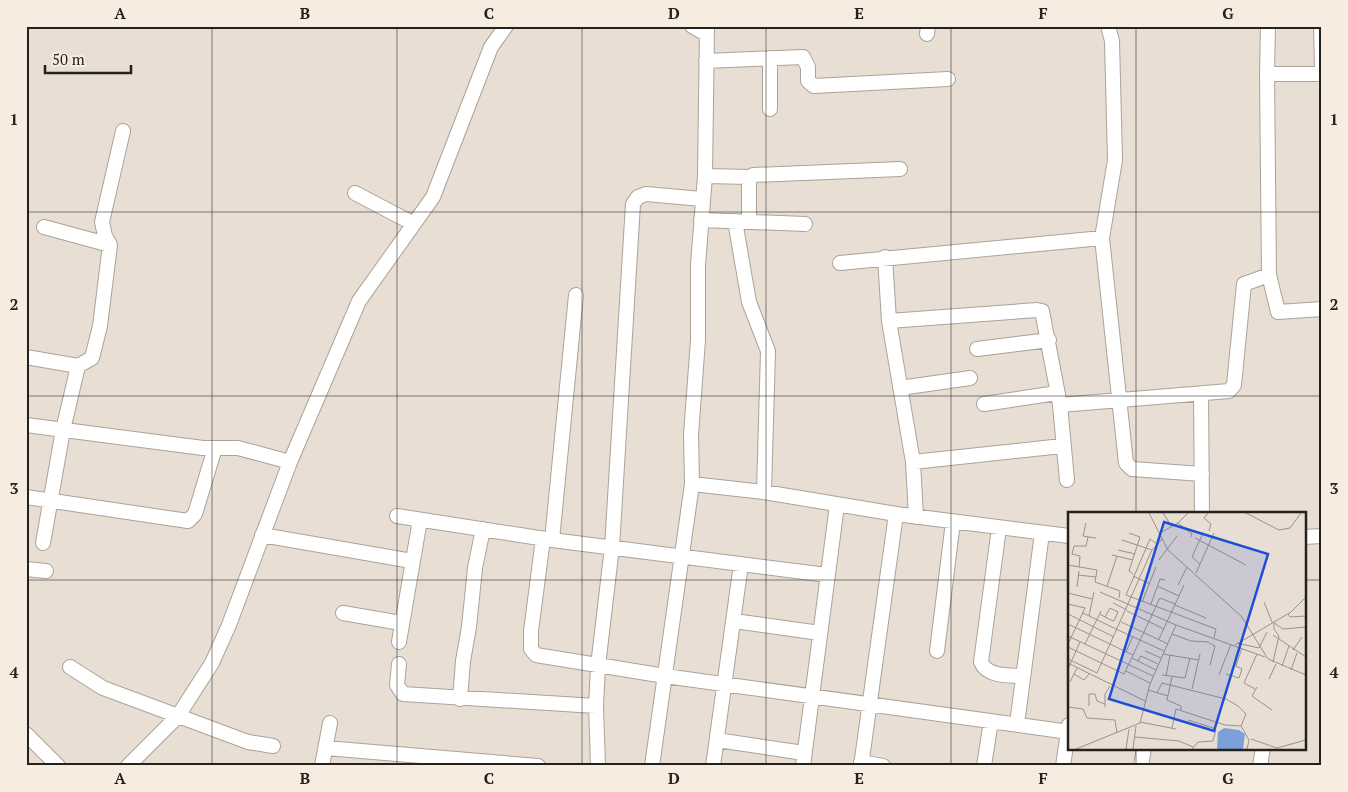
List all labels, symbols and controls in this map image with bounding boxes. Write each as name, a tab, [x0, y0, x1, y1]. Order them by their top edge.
text: A	[114, 2, 126, 24]
text: B	[300, 2, 310, 24]
text: C	[484, 2, 494, 24]
text: D	[668, 2, 680, 24]
text: E	[854, 2, 864, 24]
text: F	[1038, 2, 1048, 24]
text: G	[1222, 2, 1234, 24]
scale bar	[45, 42, 131, 74]
text: 50 m	[52, 49, 85, 69]
text: 1	[9, 108, 19, 130]
text: 1	[1329, 108, 1339, 130]
text: 2	[9, 293, 19, 315]
text: 2	[1329, 293, 1339, 315]
text: 3	[9, 477, 19, 499]
text: 3	[1329, 477, 1339, 499]
inset map	[1068, 512, 1306, 750]
text: 4	[9, 661, 19, 683]
text: 4	[1329, 661, 1339, 683]
text: A	[114, 767, 126, 789]
text: B	[300, 767, 310, 789]
text: C	[484, 767, 494, 789]
text: D	[668, 767, 680, 789]
text: E	[854, 767, 864, 789]
text: F	[1038, 767, 1048, 789]
text: G	[1222, 767, 1234, 789]

